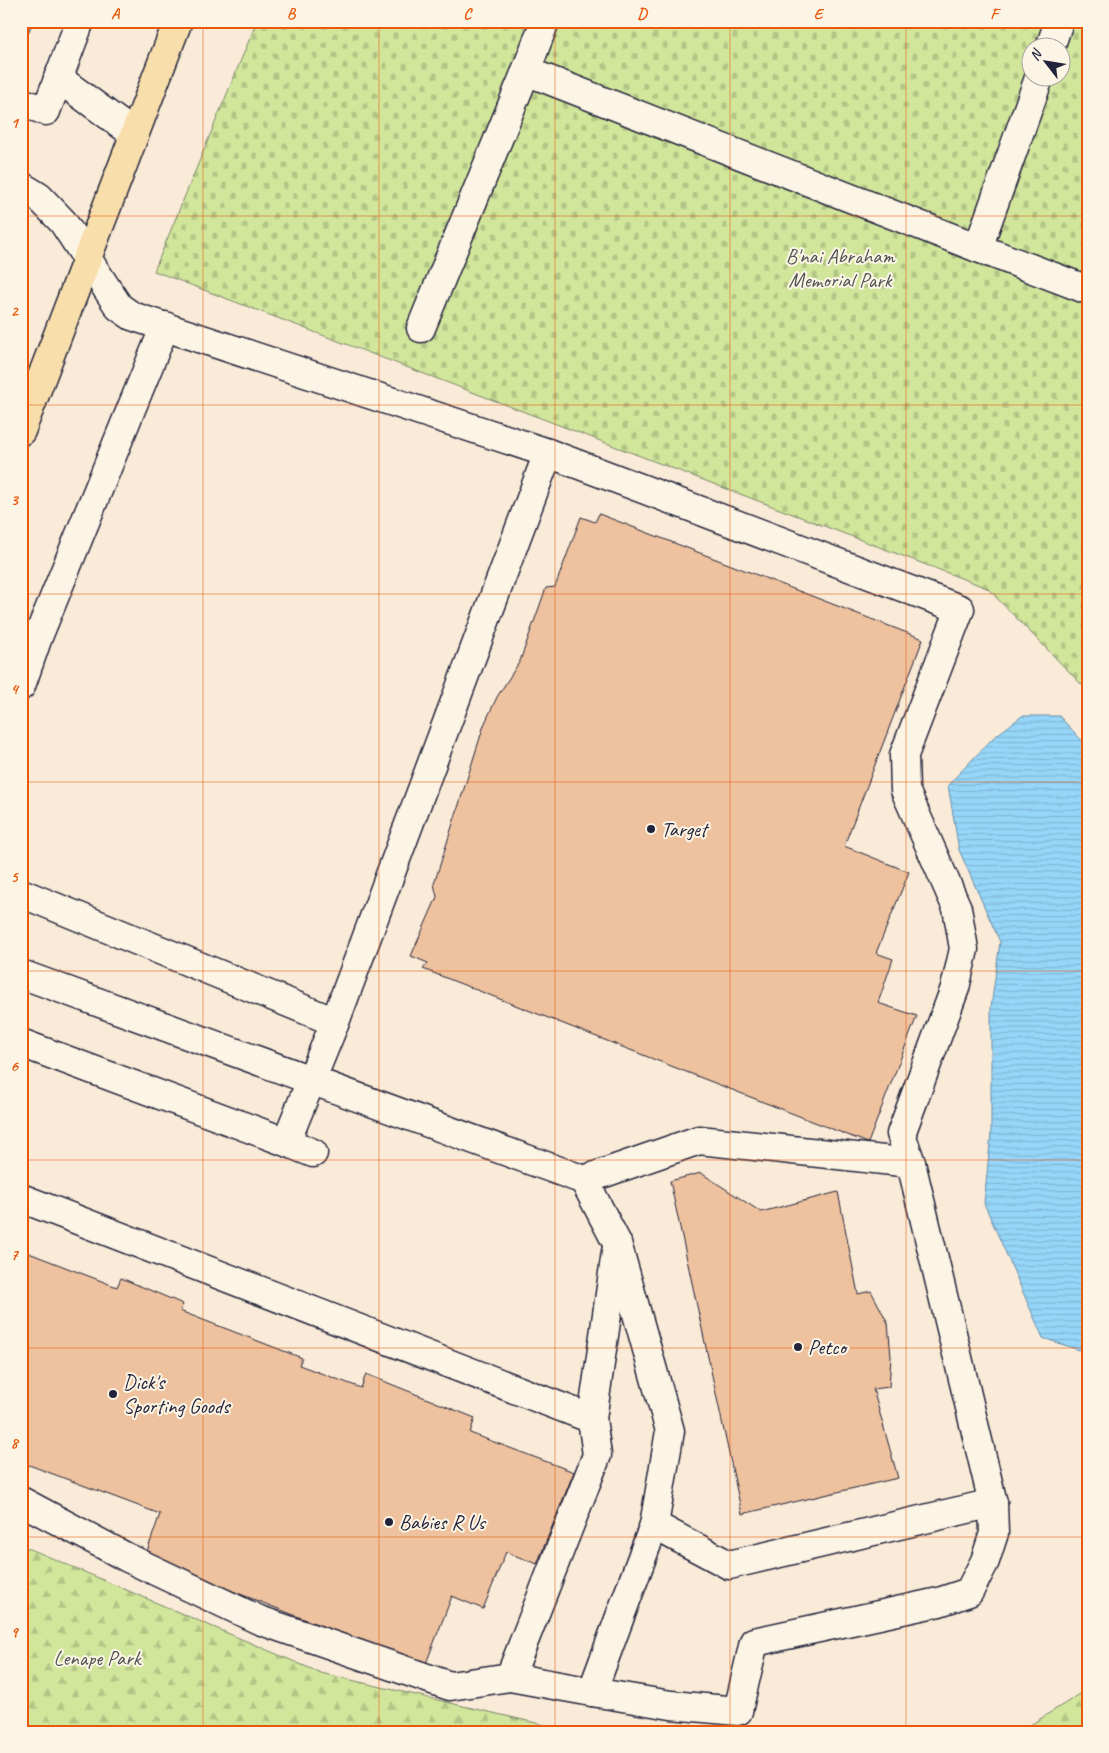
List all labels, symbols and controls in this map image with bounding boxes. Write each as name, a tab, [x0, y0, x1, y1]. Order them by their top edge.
text: A	[111, 4, 121, 24]
text: B	[287, 4, 297, 24]
text: C	[463, 4, 473, 24]
text: D	[637, 4, 648, 24]
text: E	[814, 4, 825, 24]
text: F	[990, 4, 1001, 24]
north arrow	[1022, 38, 1072, 88]
text: N	[1026, 45, 1046, 64]
text: 1	[10, 113, 19, 133]
park label: B'nai Abraham Memorial Park	[786, 243, 895, 293]
text: 2	[10, 301, 19, 321]
text: 3	[10, 490, 19, 510]
text: 4	[10, 679, 19, 699]
place label: Target	[661, 816, 710, 842]
marker: Target	[645, 823, 657, 835]
text: 5	[11, 867, 20, 887]
text: 6	[10, 1056, 19, 1076]
text: 7	[10, 1245, 19, 1265]
place label: Petco	[808, 1334, 848, 1360]
marker: Petco	[792, 1341, 804, 1353]
place label: Dick's Sporting Goods	[123, 1369, 231, 1419]
marker: Dick's Sporting Goods	[107, 1388, 119, 1400]
text: 8	[10, 1433, 19, 1453]
place label: Babies R Us	[399, 1509, 487, 1535]
marker: Babies R Us	[383, 1516, 395, 1528]
text: 9	[10, 1622, 19, 1642]
park label: Lenape Park	[54, 1645, 143, 1671]

